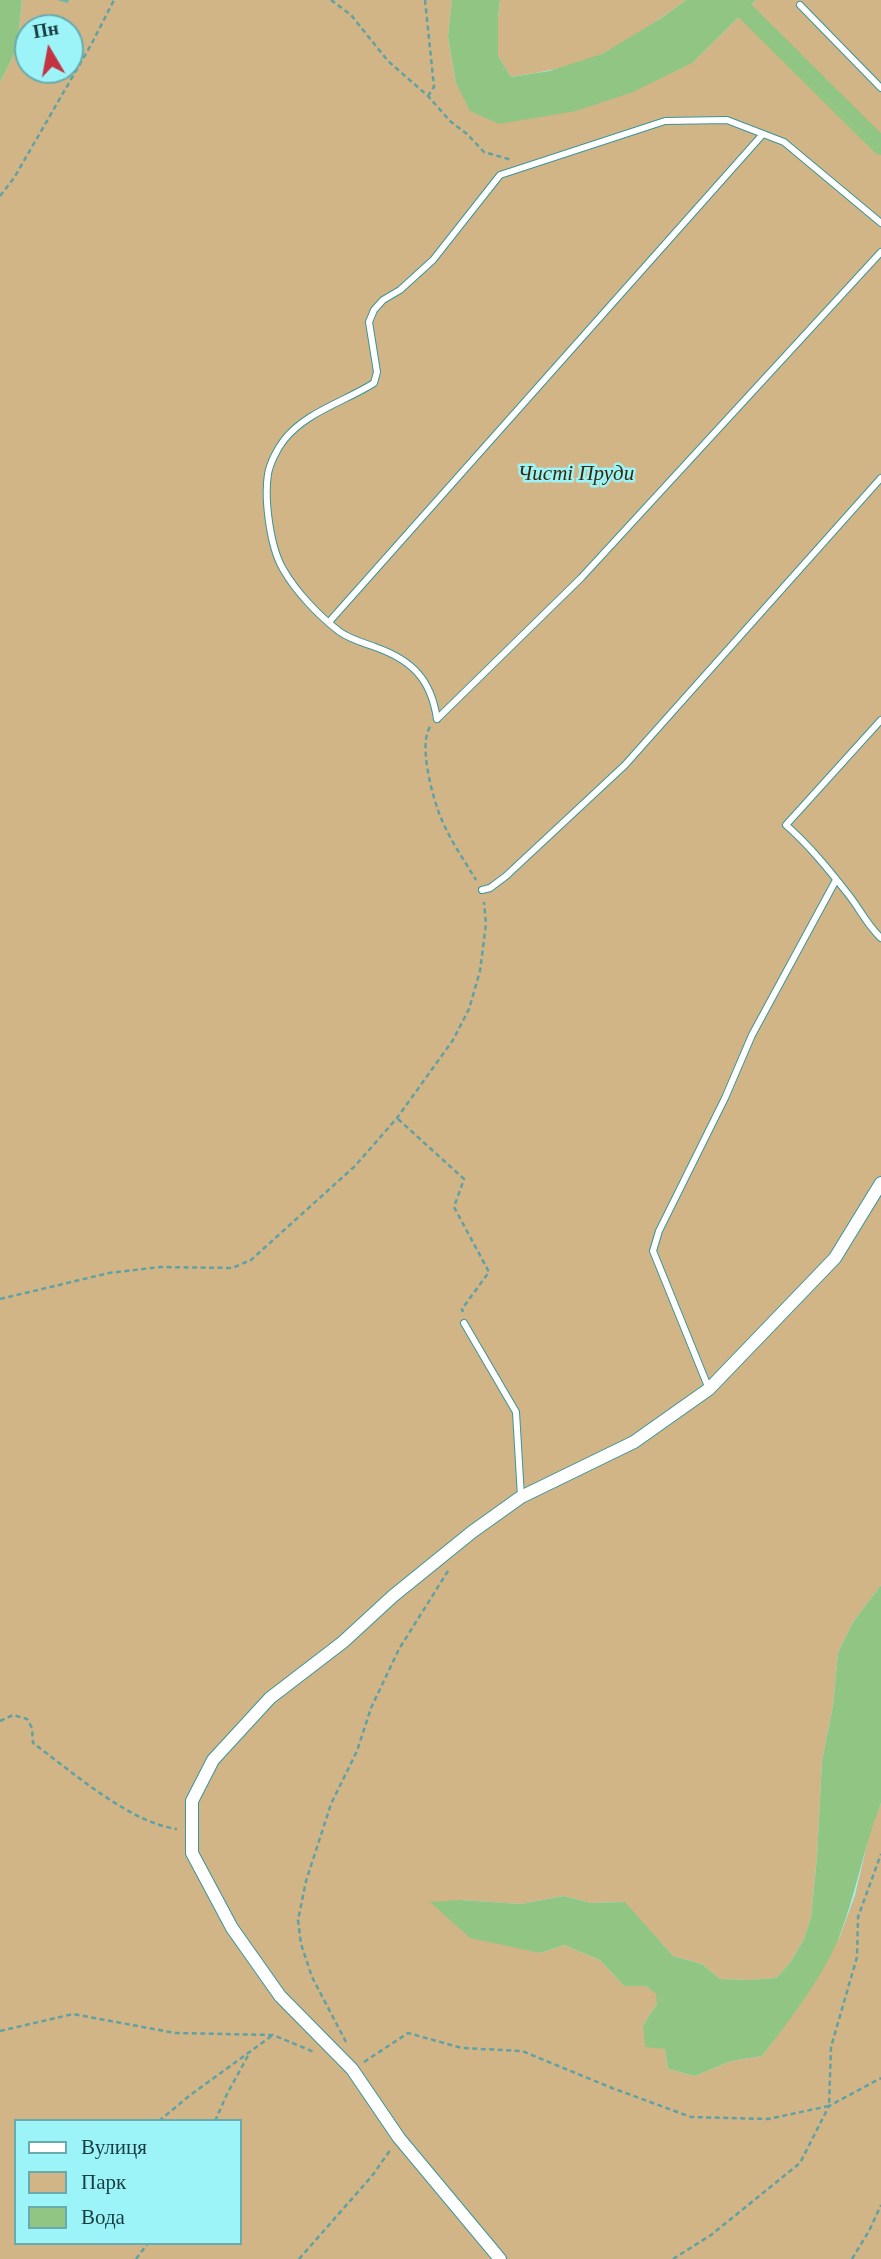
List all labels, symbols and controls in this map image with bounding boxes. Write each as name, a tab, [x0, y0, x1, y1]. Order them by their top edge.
north arrow	[14, 14, 84, 84]
text: Пн	[31, 17, 60, 42]
park label: Чисті Пруди	[518, 461, 634, 487]
legend	[14, 2119, 242, 2245]
text: Вулиця	[81, 2135, 147, 2159]
text: Парк	[81, 2170, 126, 2194]
text: Вода	[81, 2205, 125, 2229]

